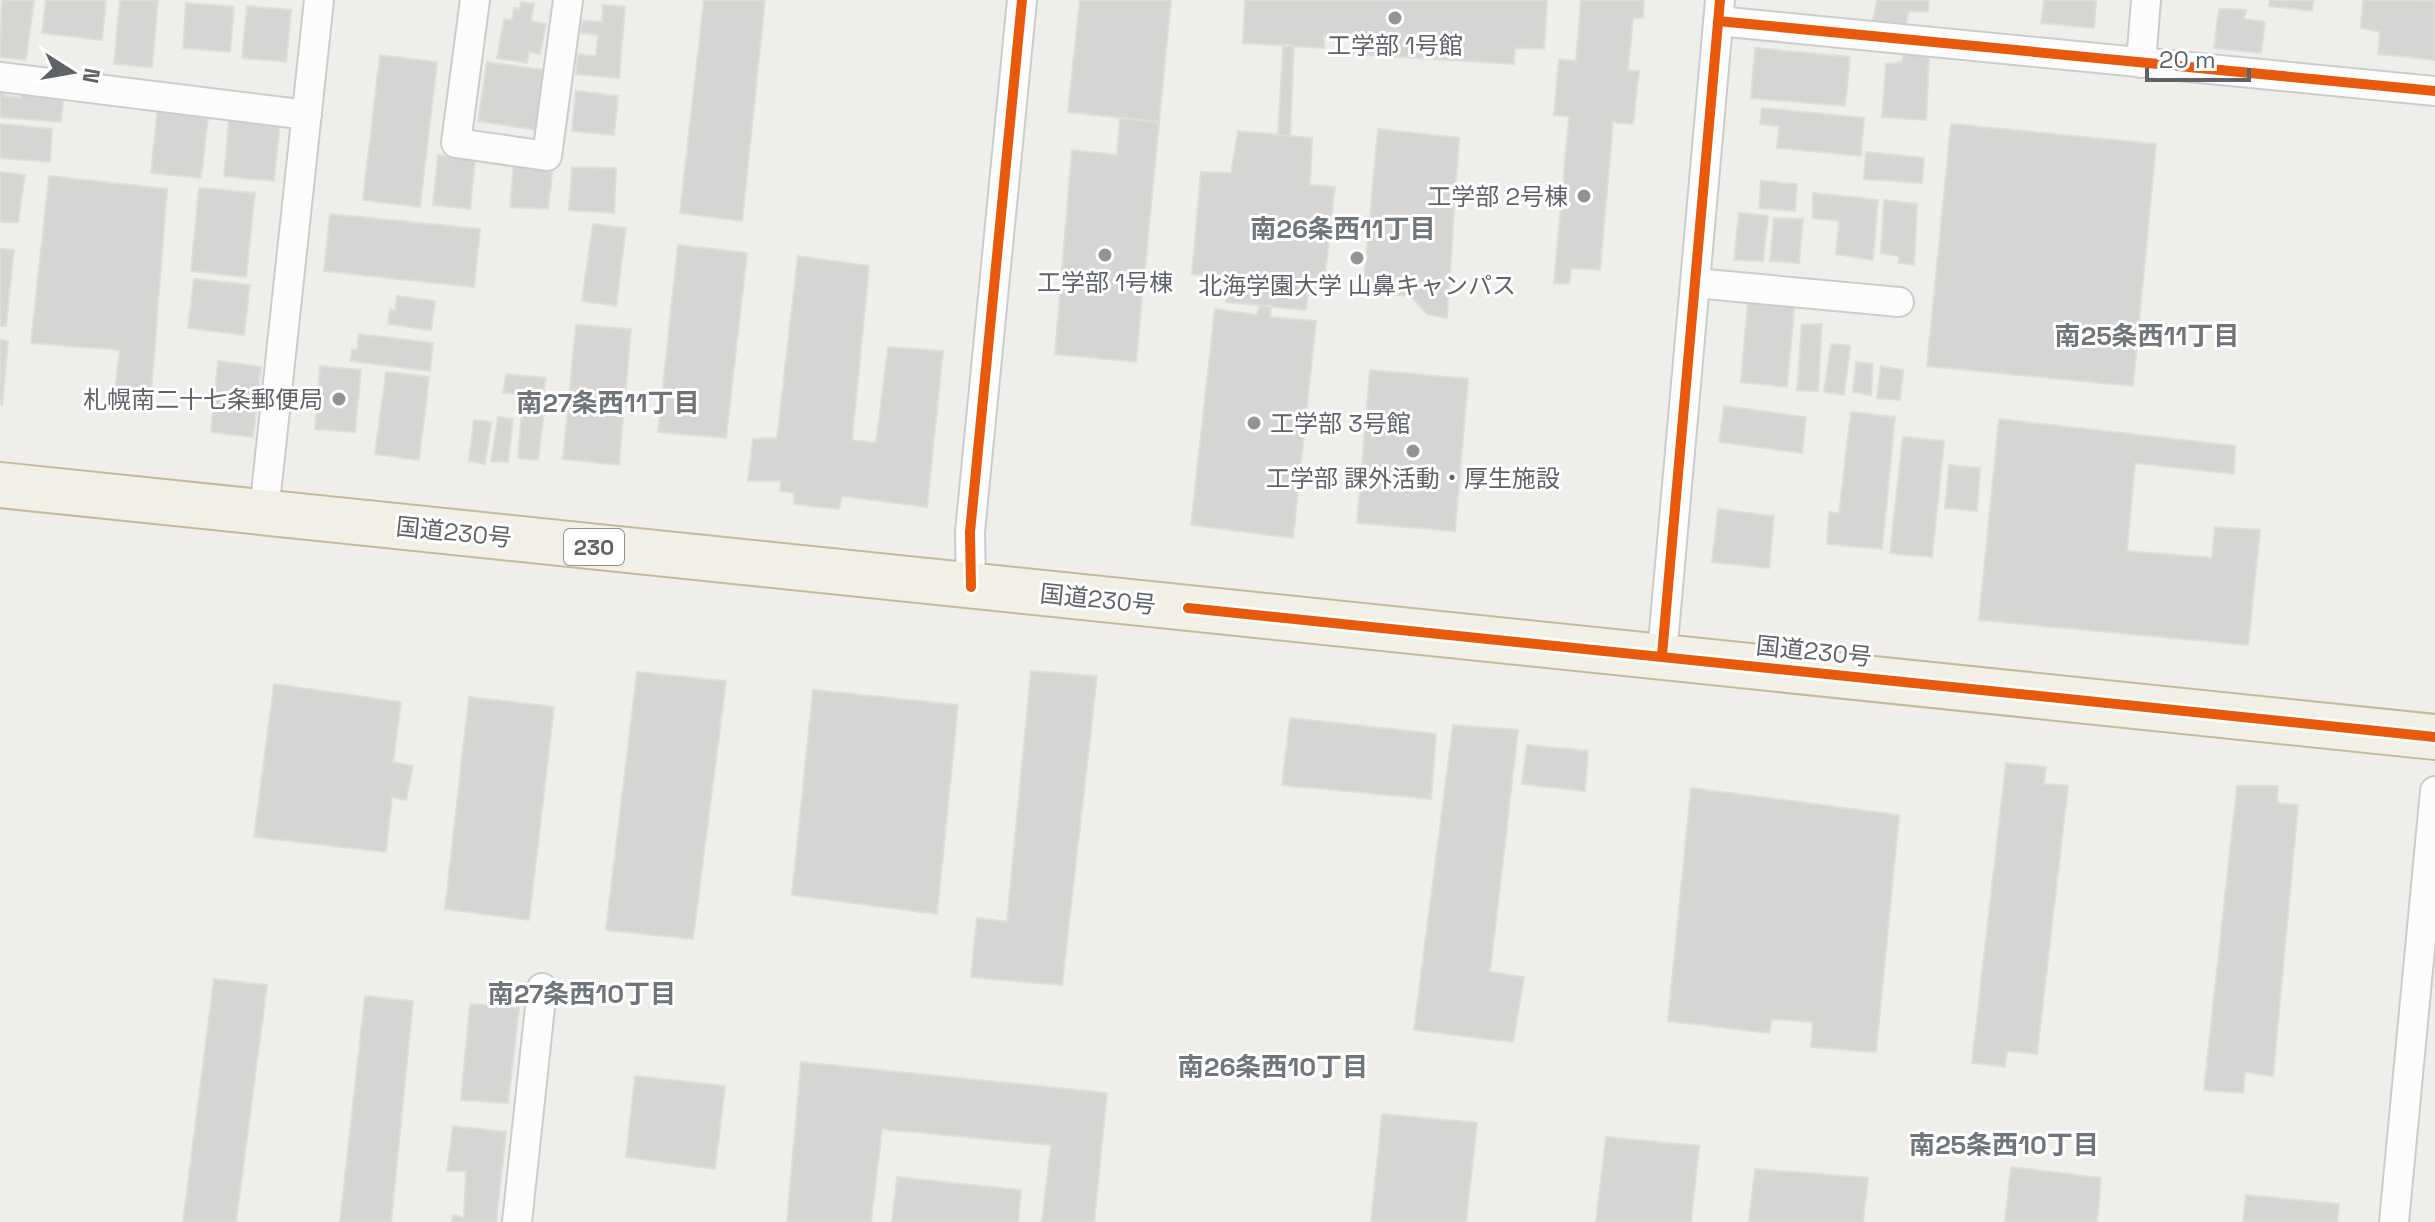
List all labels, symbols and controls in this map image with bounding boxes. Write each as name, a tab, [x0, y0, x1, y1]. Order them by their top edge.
marker: 工学部 1号館	[1386, 9, 1404, 27]
place label: 工学部 1号館	[1327, 30, 1463, 61]
north arrow	[32, 32, 112, 112]
scale bar	[2147, 32, 2249, 82]
text: 20 m	[2159, 44, 2216, 75]
text: N	[76, 66, 107, 86]
place label: 工学部 2号棟	[1427, 181, 1568, 212]
marker: 工学部 2号棟	[1575, 187, 1593, 205]
district label: 南26条西11丁目	[1250, 212, 1436, 246]
marker: 工学部 1号棟	[1096, 246, 1114, 264]
marker: 北海学園大学 山鼻キャンパス	[1348, 249, 1366, 267]
place label: 工学部 1号棟	[1037, 267, 1173, 298]
place label: 北海学園大学 山鼻キャンパス	[1198, 270, 1516, 301]
district label: 南25条西11丁目	[2055, 319, 2239, 353]
place label: 札幌南二十七条郵便局	[83, 384, 323, 415]
district label: 南27条西11丁目	[516, 386, 700, 420]
marker: 札幌南二十七条郵便局	[330, 390, 348, 408]
place label: 工学部 3号館	[1270, 408, 1411, 439]
marker: 工学部 3号館	[1245, 414, 1263, 432]
marker: 工学部 課外活動・厚生施設	[1404, 442, 1422, 460]
place label: 工学部 課外活動・厚生施設	[1266, 463, 1560, 494]
street label: 国道230号	[395, 511, 513, 553]
road number: 230	[564, 529, 624, 565]
street label: 国道230号	[1039, 578, 1157, 620]
street label: 国道230号	[1755, 630, 1873, 672]
district label: 南27条西10丁目	[488, 977, 676, 1011]
district label: 南26条西10丁目	[1178, 1050, 1368, 1084]
district label: 南25条西10丁目	[1909, 1128, 2099, 1162]

